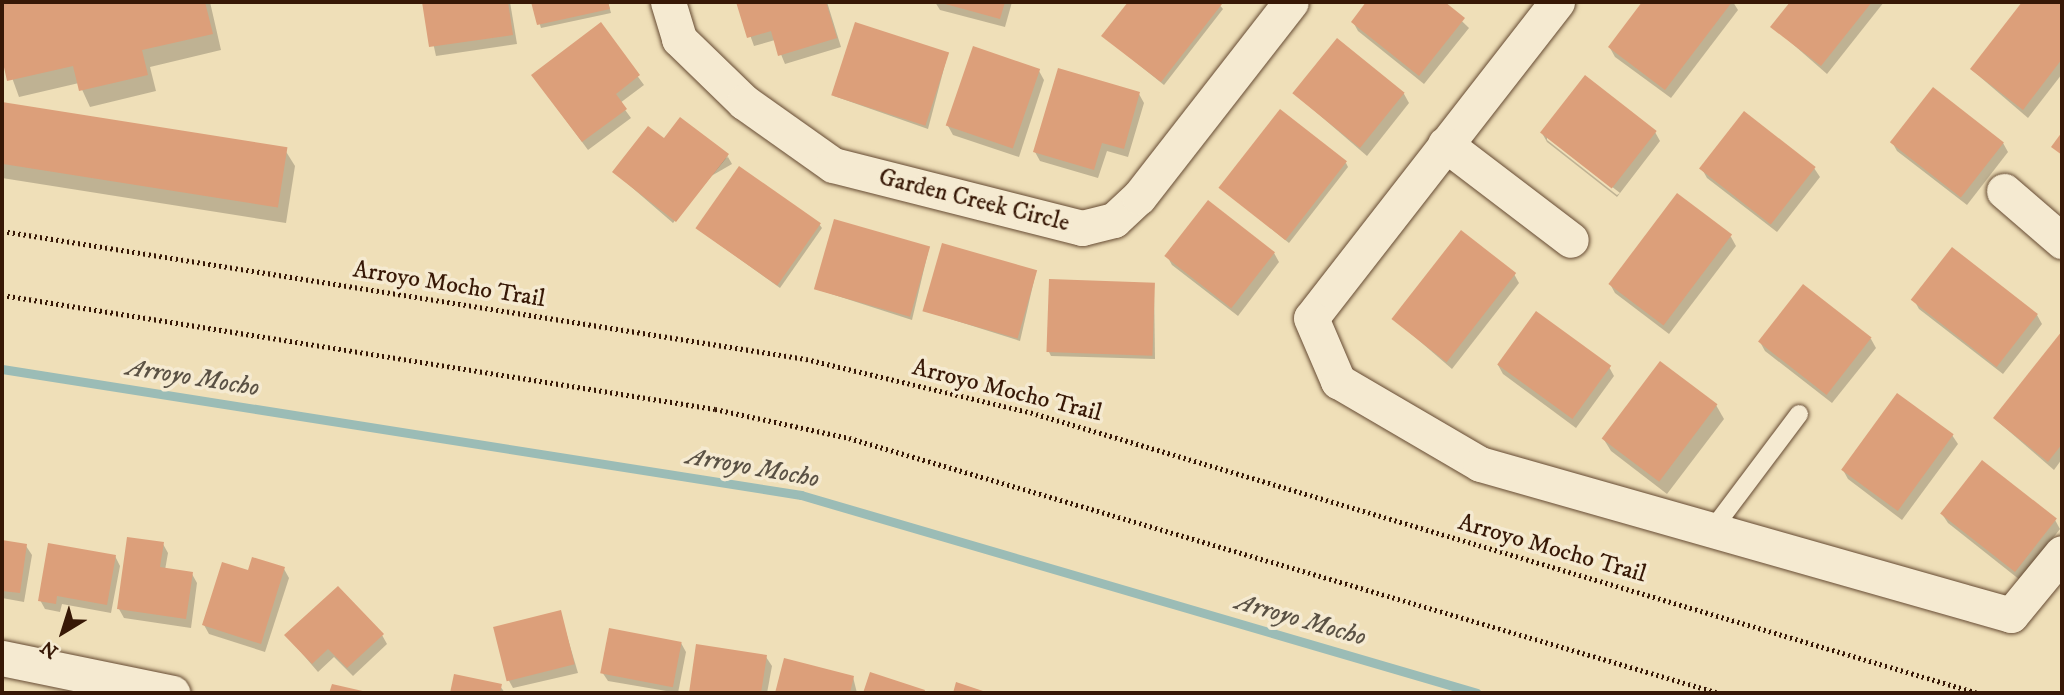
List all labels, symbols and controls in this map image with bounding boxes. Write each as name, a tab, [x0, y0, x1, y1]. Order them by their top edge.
street label: Garden Creek Circle	[876, 163, 1072, 239]
street label: Arroyo Mocho Trail	[351, 256, 547, 314]
water label: Arroyo Mocho	[124, 352, 262, 404]
street label: Arroyo Mocho Trail	[909, 354, 1105, 428]
water label: Arroyo Mocho	[684, 441, 822, 495]
street label: Arroyo Mocho Trail	[1455, 508, 1649, 590]
water label: Arroyo Mocho	[1232, 587, 1370, 653]
north arrow	[28, 597, 98, 667]
text: N	[37, 635, 63, 663]

